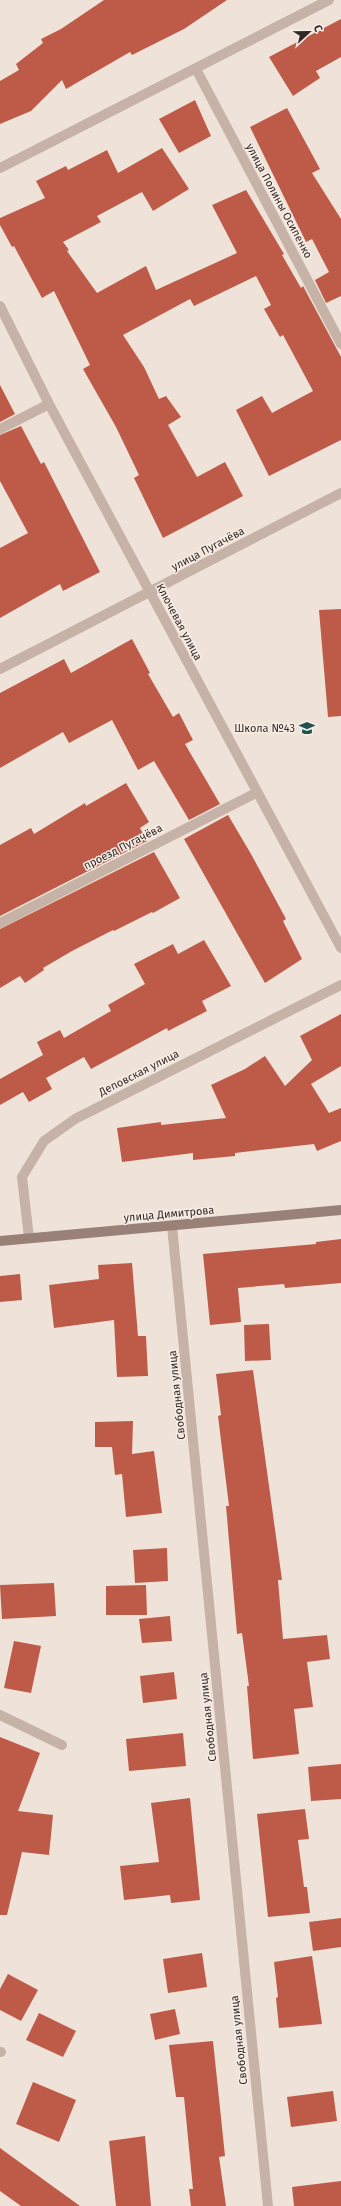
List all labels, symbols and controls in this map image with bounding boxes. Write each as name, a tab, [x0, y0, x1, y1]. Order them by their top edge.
north arrow	[289, 12, 329, 52]
text: С	[311, 23, 325, 34]
street label: улица Полины Осипенко	[243, 141, 315, 261]
street label: улица Пугачёва	[169, 524, 247, 574]
street label: Ключевая улица	[153, 581, 205, 663]
school or university icon: Школа №43	[298, 719, 316, 737]
place label: Школа №43	[234, 722, 295, 735]
street label: проезд Пугачёва	[81, 821, 165, 873]
street label: Деповская улица	[96, 1047, 181, 1099]
street label: улица Димитрова	[123, 1204, 215, 1224]
street label: Свободная улица	[166, 1350, 188, 1440]
street label: Свободная улица	[197, 1672, 219, 1762]
street label: Свободная улица	[228, 1995, 250, 2085]

